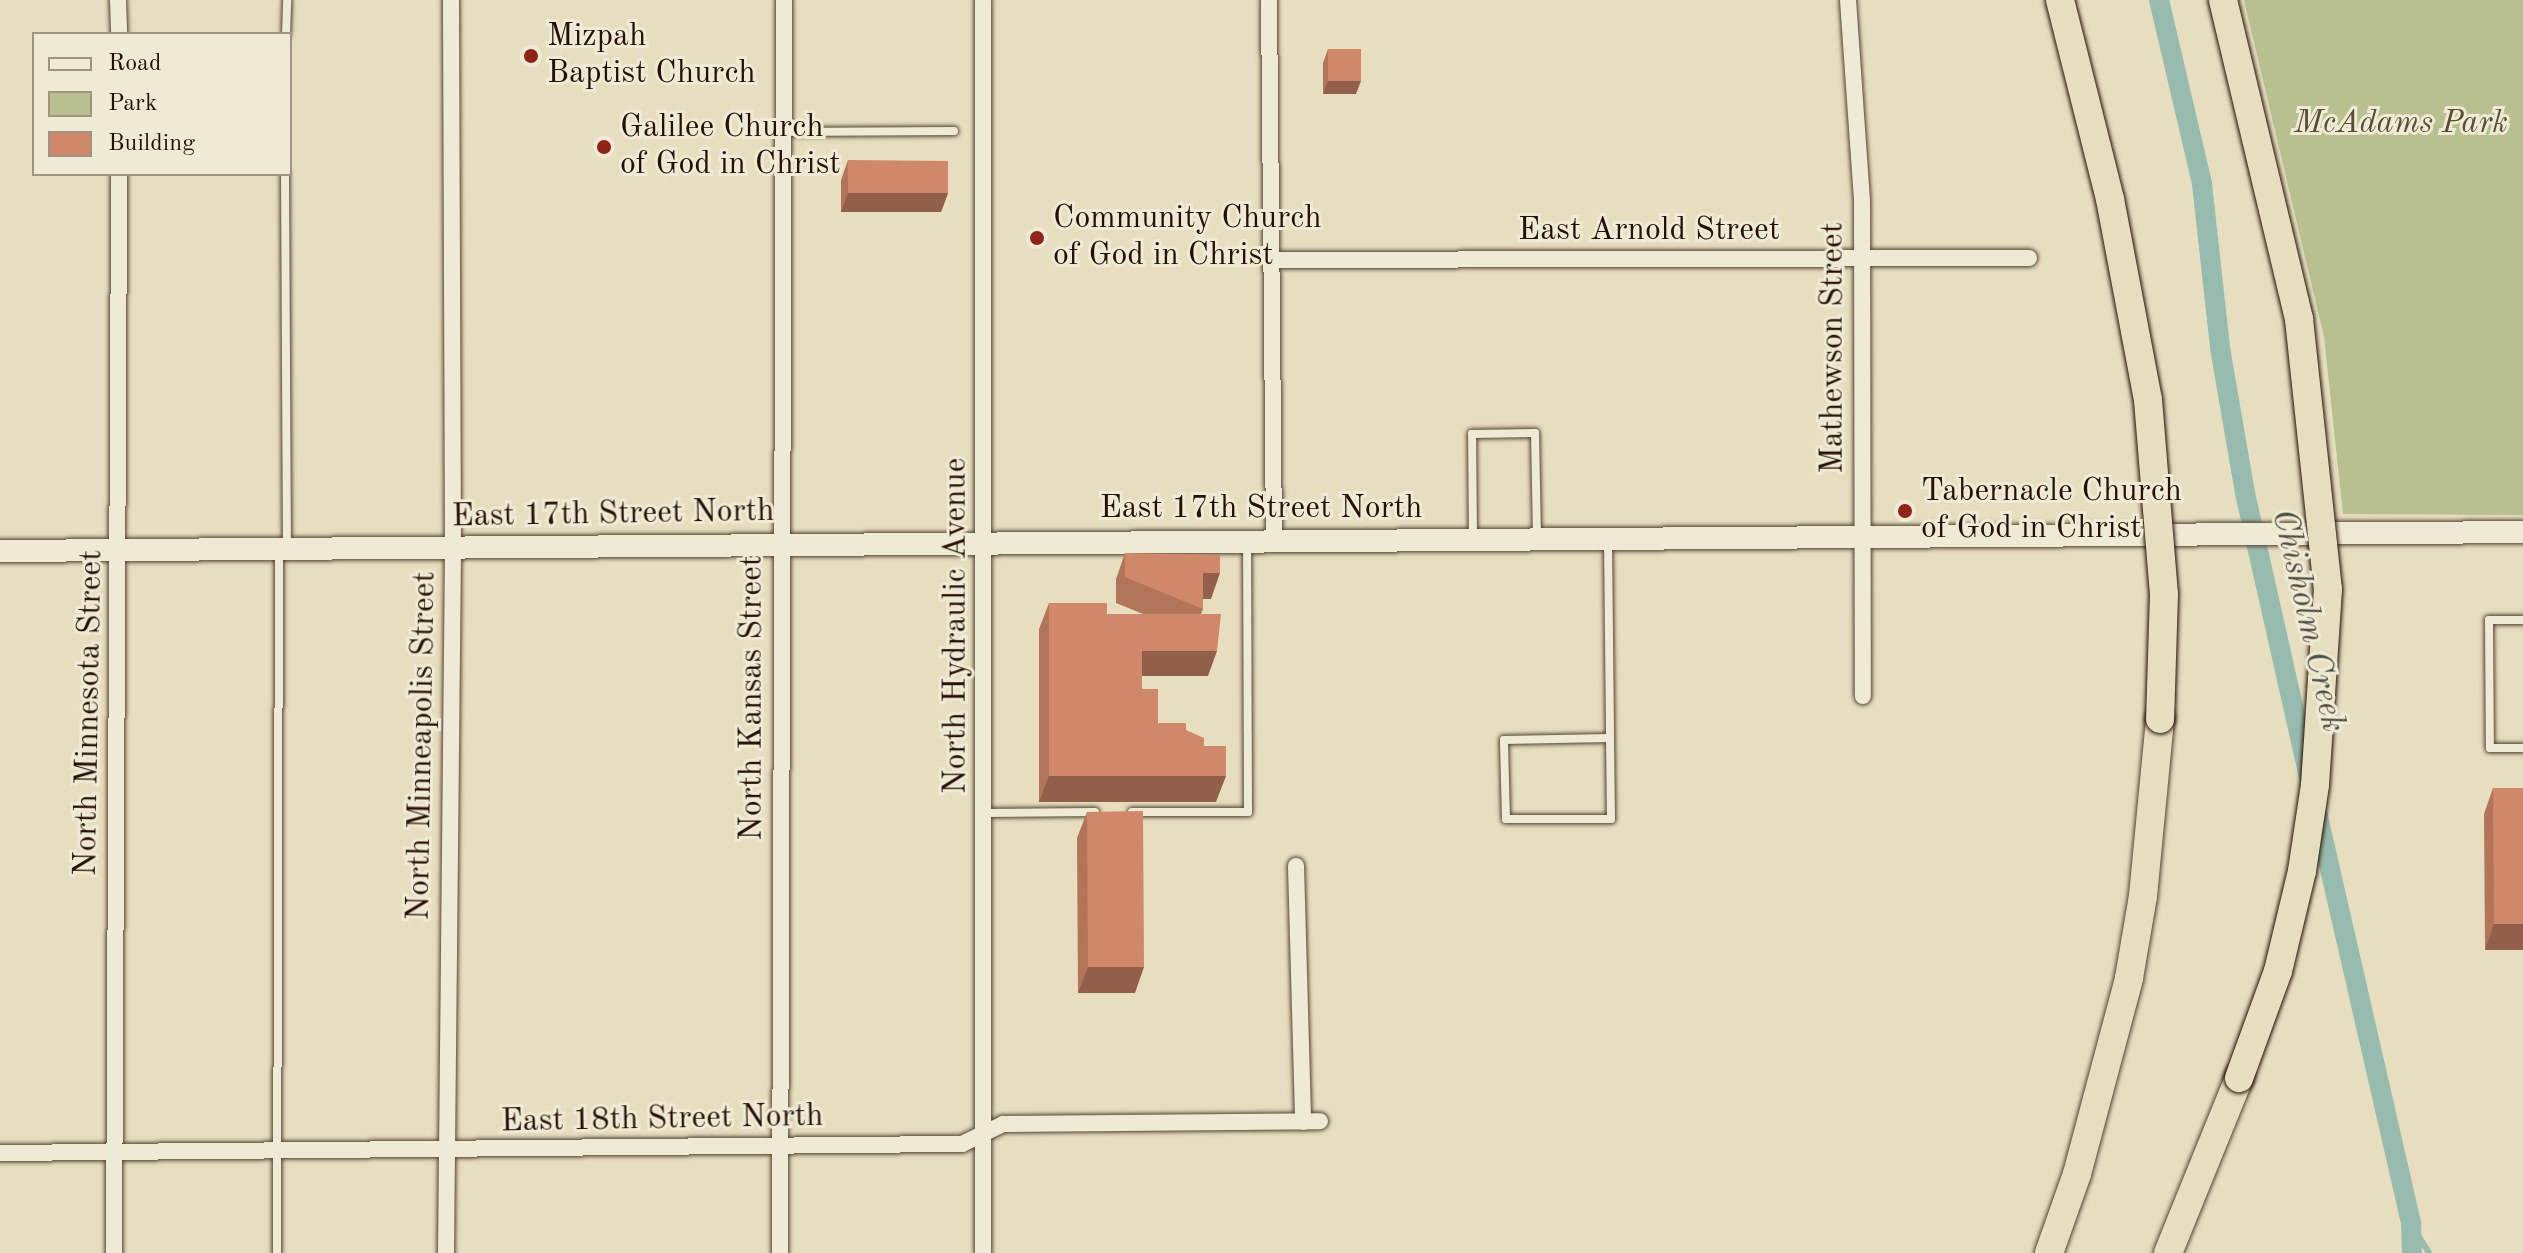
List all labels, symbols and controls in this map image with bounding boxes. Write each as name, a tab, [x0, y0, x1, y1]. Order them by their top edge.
place label: Mizpah Baptist Church	[547, 19, 756, 94]
legend	[32, 32, 292, 176]
marker: Mizpah Baptist Church	[522, 47, 540, 65]
text: Road	[108, 52, 161, 76]
text: Park	[108, 92, 157, 116]
park label: McAdams Park	[2294, 105, 2508, 143]
place label: Galilee Church of God in Christ	[620, 110, 841, 185]
text: Building	[108, 132, 195, 156]
marker: Galilee Church of God in Christ	[595, 138, 613, 156]
place label: Community Church of God in Christ	[1053, 201, 1322, 276]
street label: East Arnold Street	[1518, 212, 1780, 250]
street label: Mathewson Street	[1815, 222, 1853, 474]
marker: Community Church of God in Christ	[1028, 229, 1046, 247]
street label: North Hydraulic Avenue	[938, 458, 976, 794]
place label: Tabernacle Church of God in Christ	[1921, 474, 2182, 549]
street label: East 17th Street North	[1100, 490, 1422, 528]
street label: East 17th Street North	[451, 493, 775, 537]
marker: Tabernacle Church of God in Christ	[1896, 502, 1914, 520]
water label: Chisholm Creek	[2262, 505, 2352, 737]
street label: North Minnesota Street	[68, 549, 112, 877]
street label: North Kansas Street	[734, 555, 772, 841]
street label: North Minneapolis Street	[401, 571, 445, 921]
street label: East 18th Street North	[500, 1098, 824, 1142]

